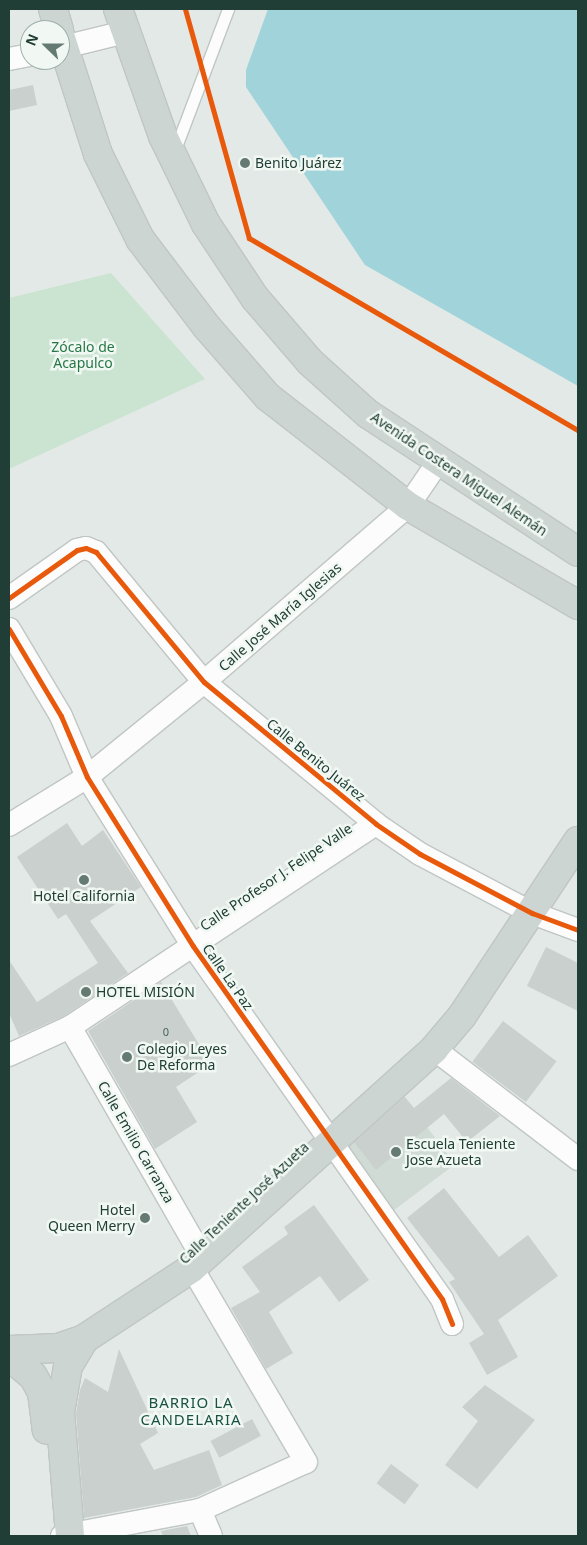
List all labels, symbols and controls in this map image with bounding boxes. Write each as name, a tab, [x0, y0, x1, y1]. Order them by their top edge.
north arrow	[20, 20, 70, 70]
text: N	[21, 31, 42, 48]
place label: Benito Juárez	[255, 155, 342, 171]
marker: Benito Juárez	[239, 157, 251, 169]
park label: Zócalo de Acapulco	[51, 339, 115, 372]
street label: Avenida Costera Miguel Alemán	[368, 409, 550, 539]
street label: Calle José María Iglesias	[215, 559, 345, 675]
street label: Calle Benito Juárez	[263, 715, 369, 805]
street label: Calle Profesor J. Felipe Valle	[197, 820, 355, 934]
marker: Hotel California	[78, 874, 90, 886]
place label: Hotel California	[33, 888, 135, 904]
street label: Calle La Paz	[199, 941, 257, 1013]
place label: HOTEL MISIÓN	[96, 984, 195, 1000]
marker: HOTEL MISIÓN	[80, 986, 92, 998]
house number: 0	[163, 1025, 169, 1039]
place label: Colegio Leyes De Reforma	[137, 1041, 227, 1074]
marker: Colegio Leyes De Reforma	[121, 1051, 133, 1063]
street label: Calle Emilio Carranza	[94, 1078, 178, 1206]
place label: Escuela Teniente Jose Azueta	[406, 1136, 515, 1168]
street label: Calle Teniente José Azueta	[176, 1139, 312, 1267]
marker: Escuela Teniente Jose Azueta	[390, 1146, 402, 1158]
place label: Hotel Queen Merry	[48, 1202, 135, 1234]
marker: Hotel Queen Merry	[139, 1212, 151, 1224]
district label: BARRIO LA CANDELARIA	[139, 1393, 243, 1428]

